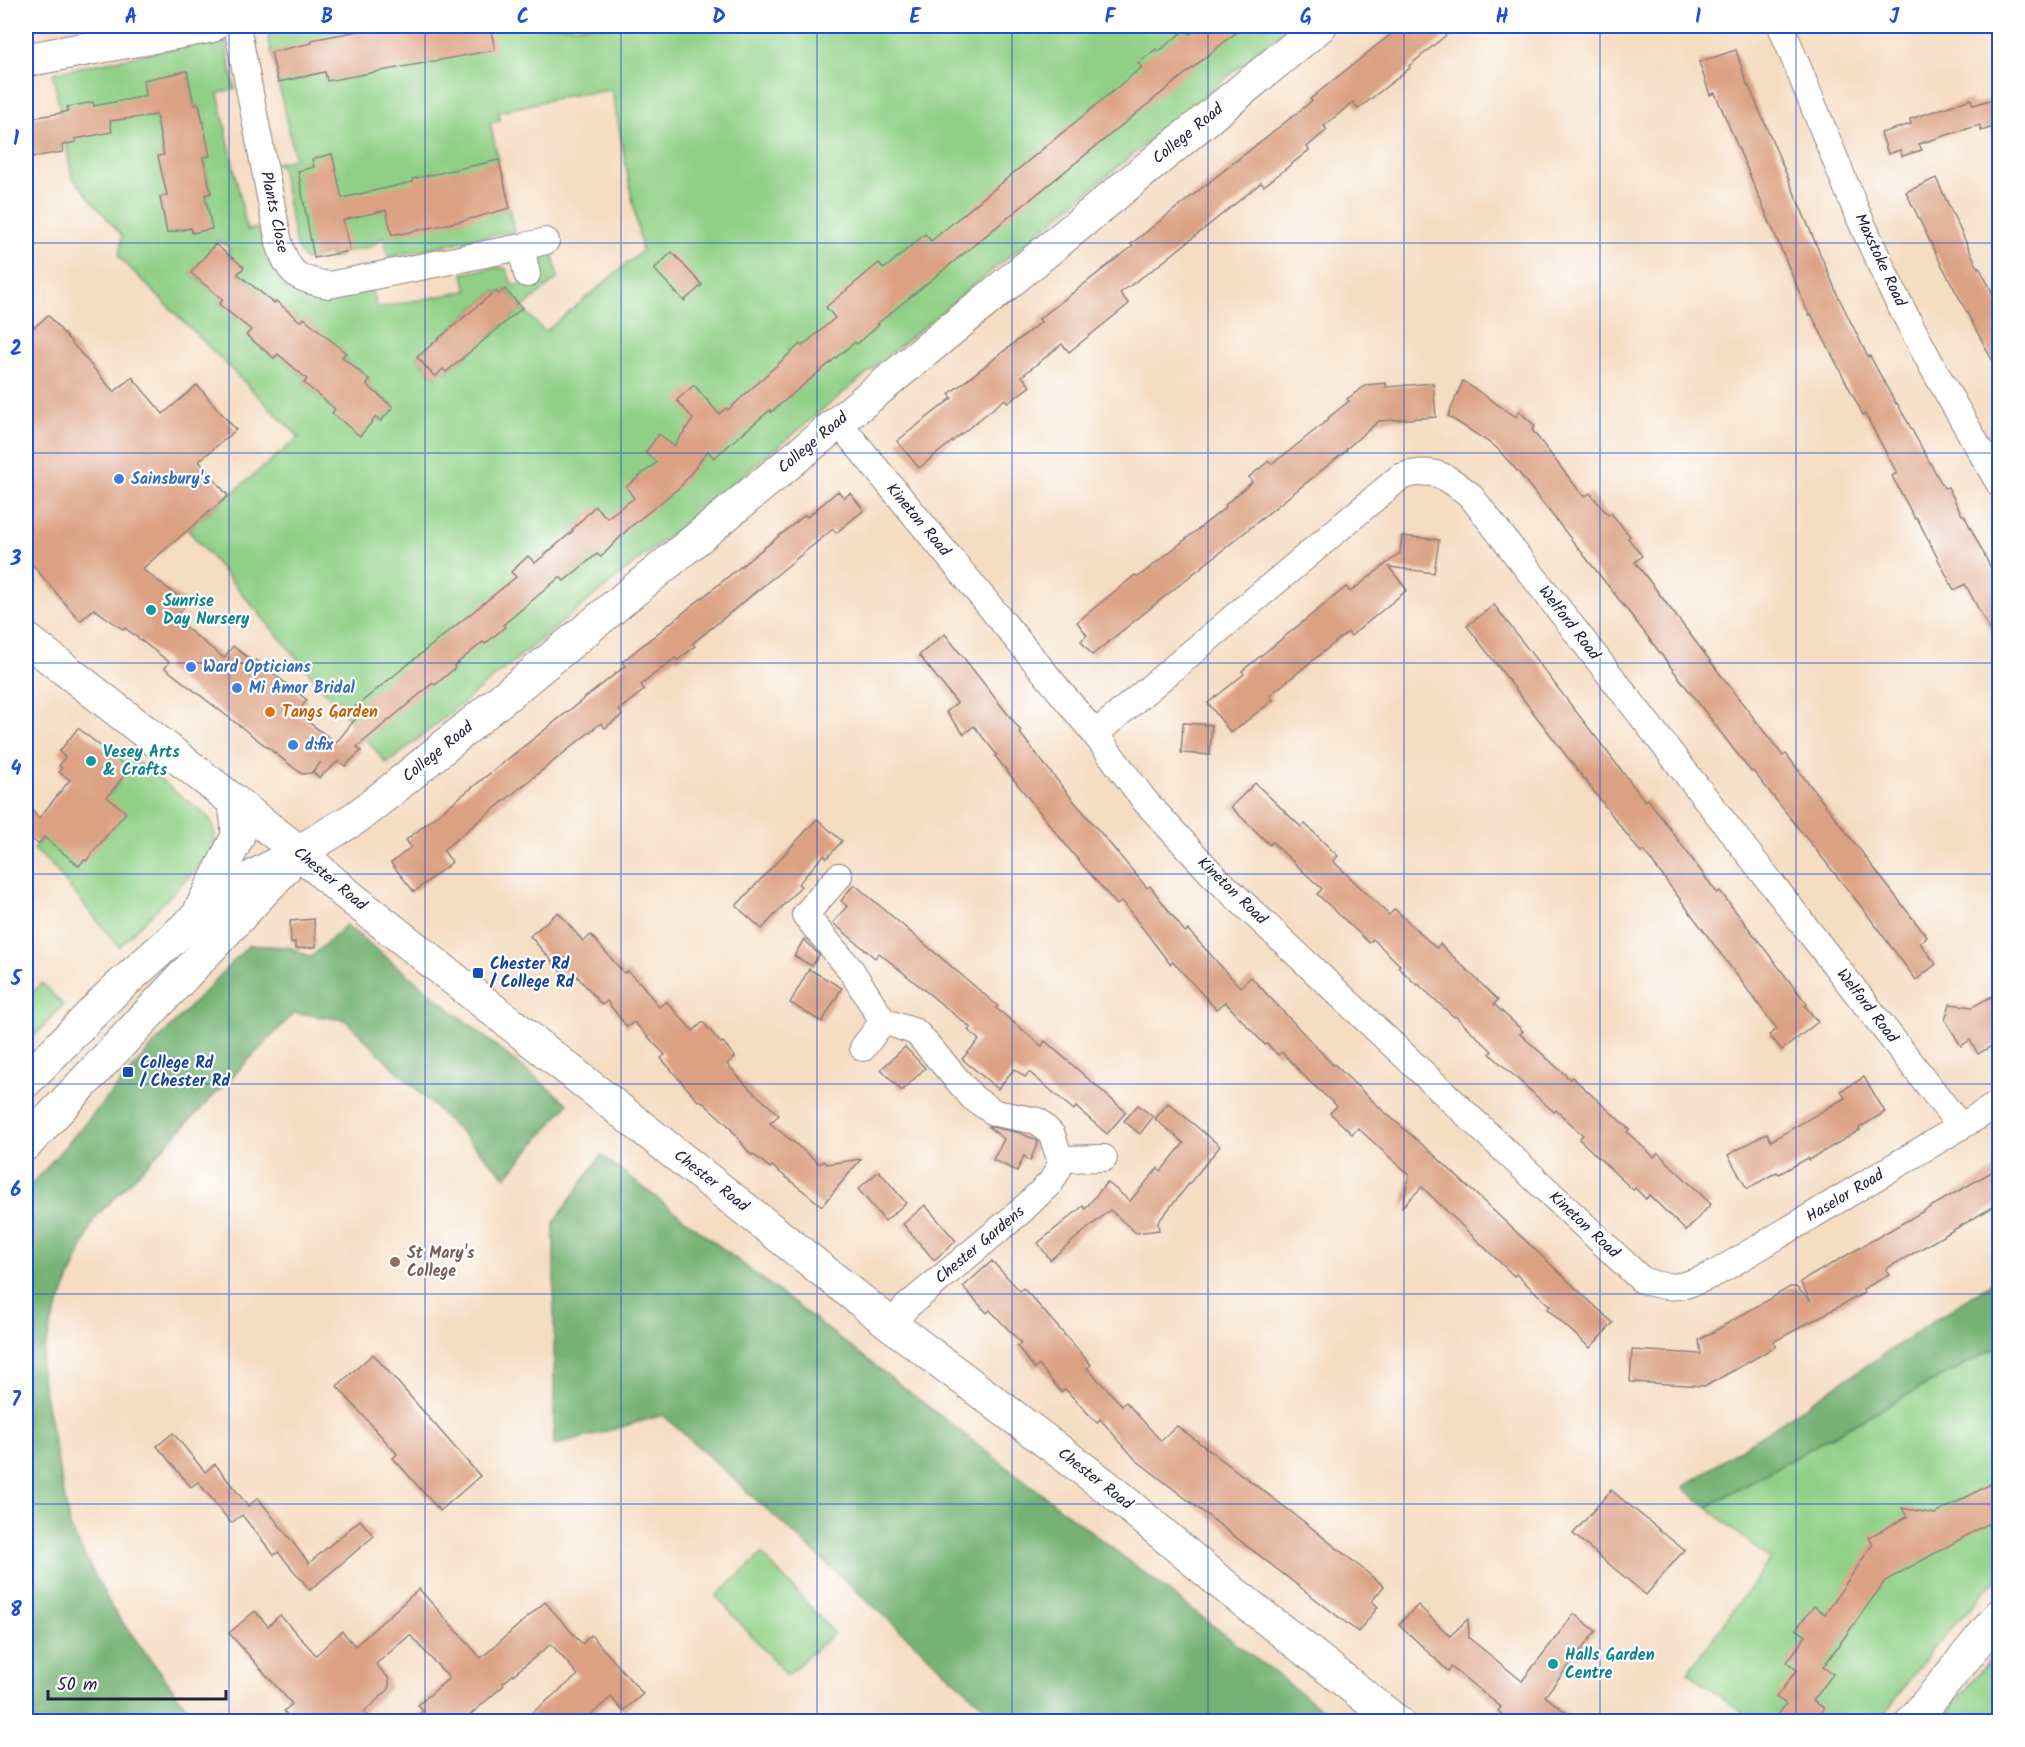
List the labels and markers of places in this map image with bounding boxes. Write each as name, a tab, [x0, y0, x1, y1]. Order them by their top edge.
place label: Sainsbury's	[131, 467, 211, 492]
marker: Sainsbury's	[112, 472, 126, 486]
place label: Sunrise Day Nursery	[163, 589, 250, 632]
marker: Sunrise Day Nursery	[144, 603, 158, 617]
place label: Ward Opticians	[203, 655, 311, 680]
marker: Ward Opticians	[184, 660, 198, 674]
place label: Mi Amor Bridal	[249, 676, 356, 701]
marker: Mi Amor Bridal	[230, 681, 244, 695]
place label: Tangs Garden	[282, 700, 378, 725]
marker: Tangs Garden	[263, 705, 277, 719]
place label: d:fix	[305, 733, 334, 758]
marker: d:fix	[286, 738, 300, 752]
place label: Vesey Arts & Crafts	[103, 740, 180, 783]
marker: Vesey Arts & Crafts	[84, 754, 98, 768]
place label: Chester Rd / College Rd	[489, 952, 574, 995]
marker: Chester Rd / College Rd	[471, 966, 485, 980]
place label: College Rd / Chester Rd	[139, 1051, 230, 1094]
marker: College Rd / Chester Rd	[121, 1065, 135, 1079]
place label: St Mary's College	[407, 1241, 475, 1284]
marker: St Mary's College	[388, 1255, 402, 1269]
place label: Halls Garden Centre	[1565, 1643, 1655, 1686]
marker: Halls Garden Centre	[1546, 1657, 1560, 1671]

